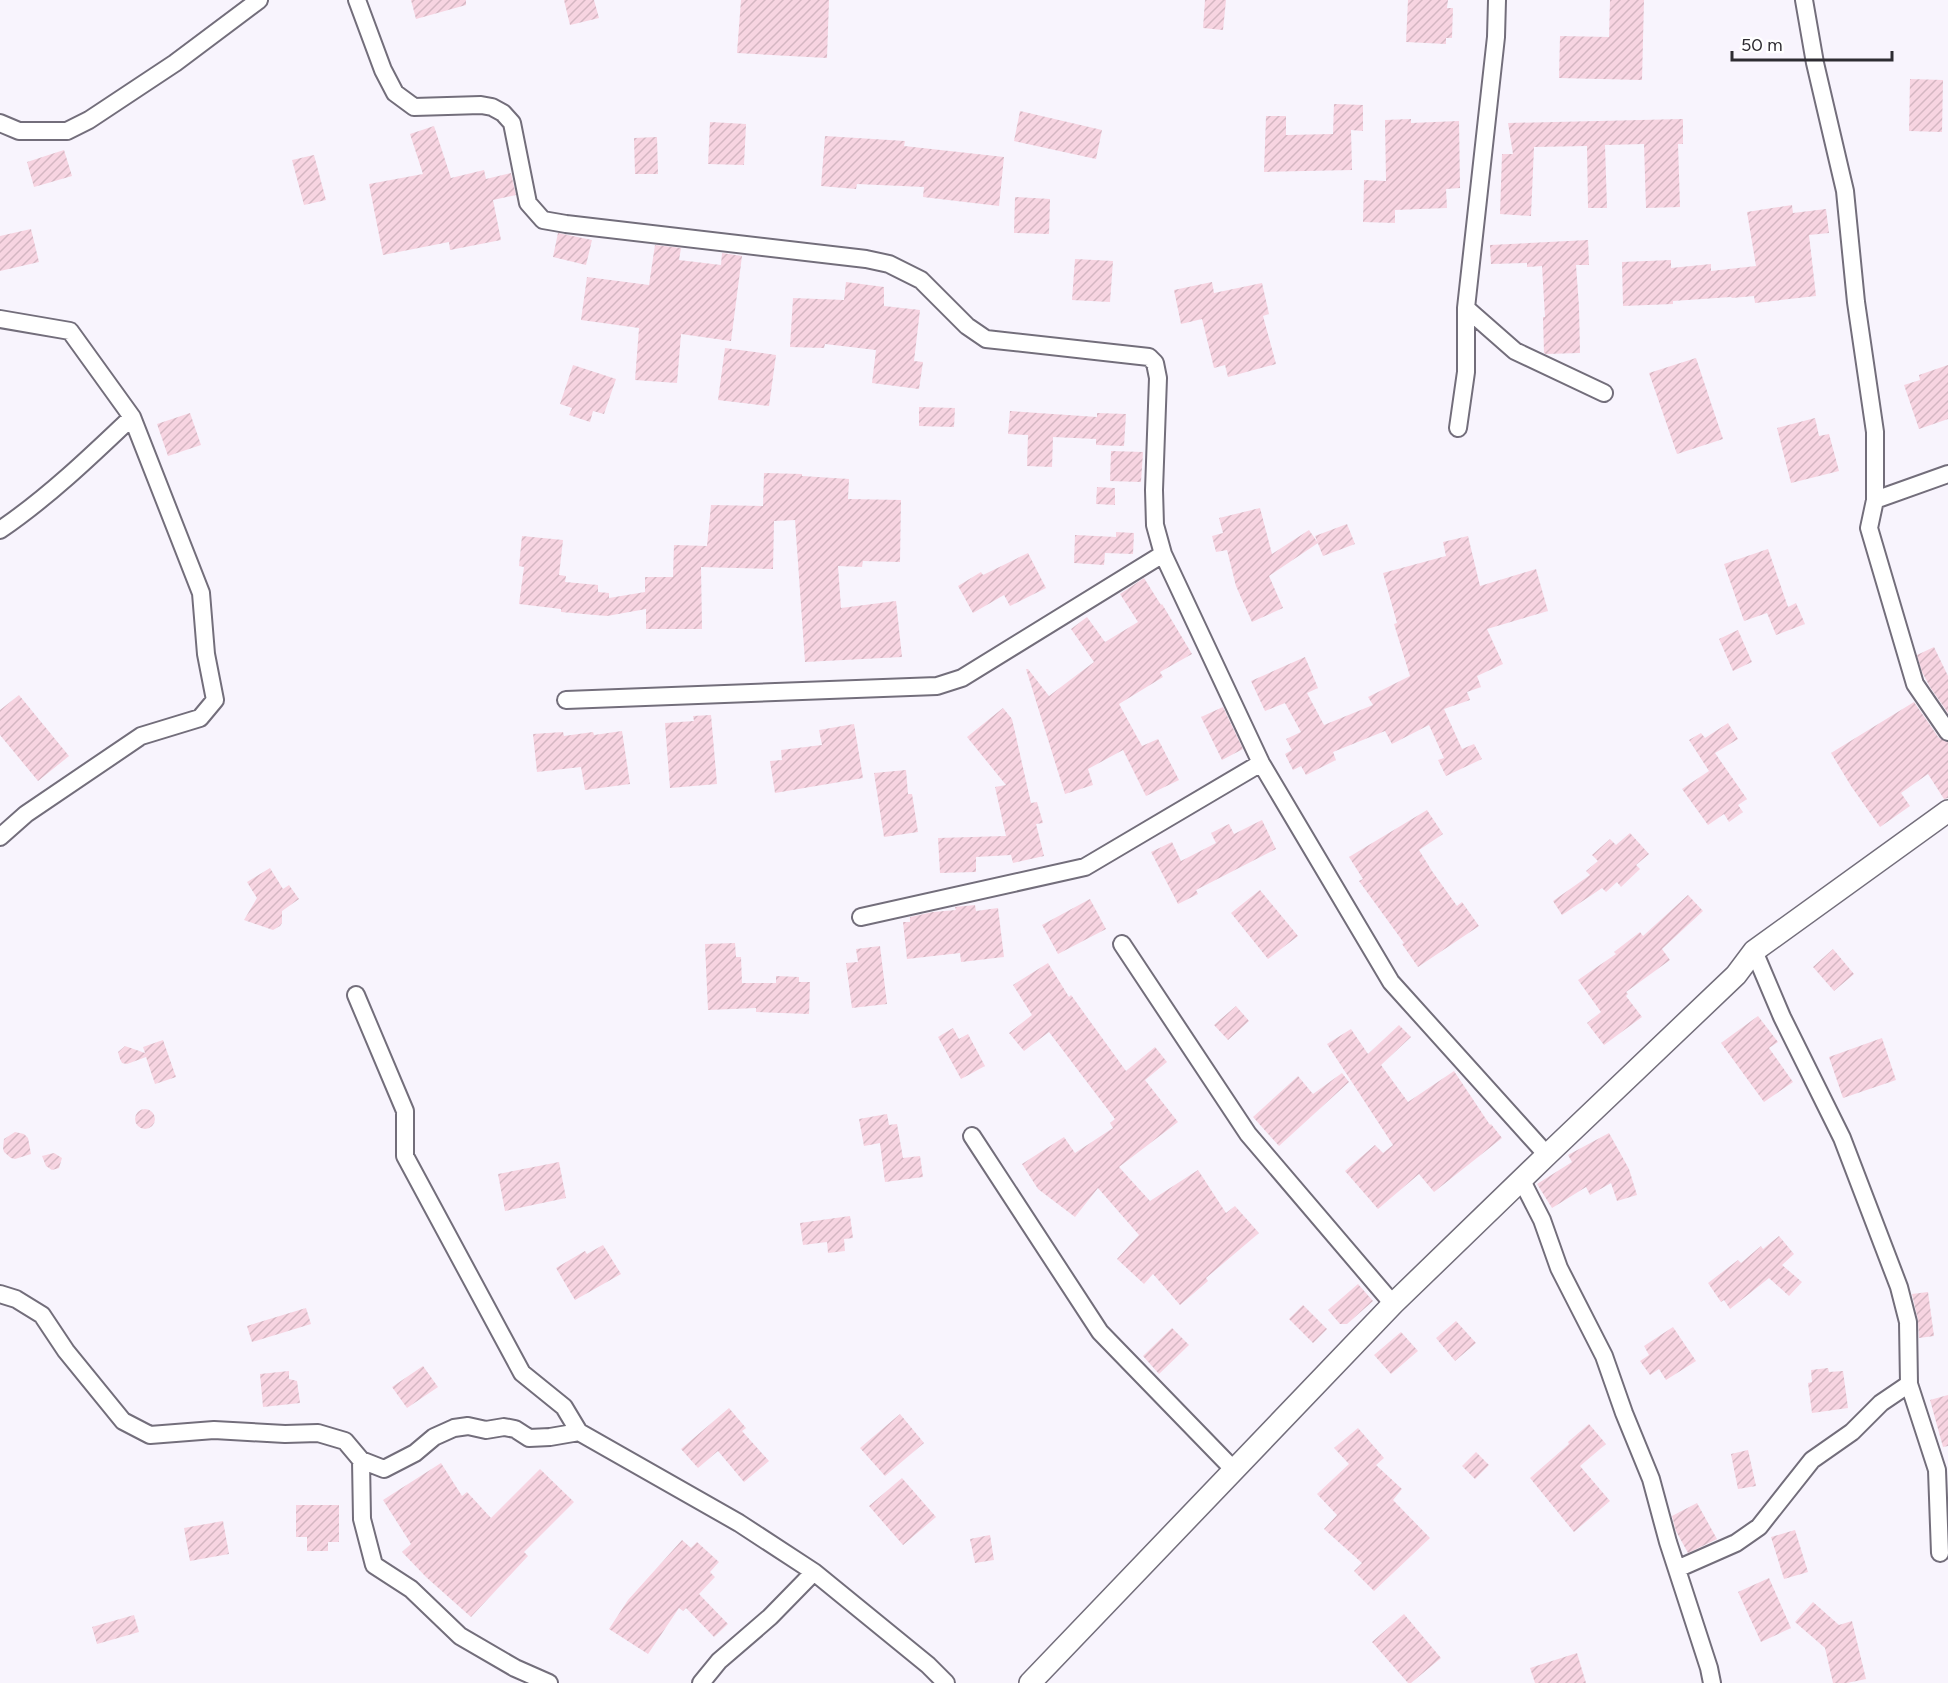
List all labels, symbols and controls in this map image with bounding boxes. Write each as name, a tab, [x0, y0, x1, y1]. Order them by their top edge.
scale bar	[1732, 24, 1892, 62]
text: 50 m	[1741, 34, 1783, 56]

